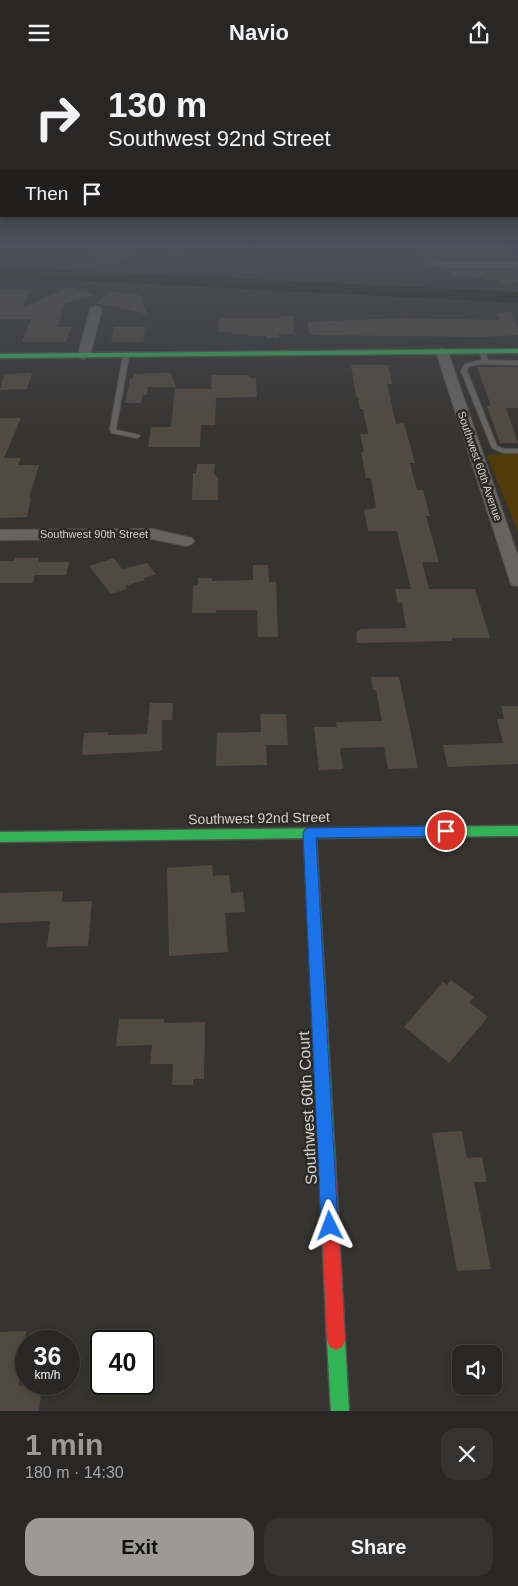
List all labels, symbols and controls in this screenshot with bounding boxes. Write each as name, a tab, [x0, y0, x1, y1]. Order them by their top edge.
icon: menu	[25, 19, 53, 47]
icon: share	[465, 19, 493, 47]
text: Navio	[229, 20, 289, 45]
icon: right	[25, 85, 90, 150]
text: 130 m	[108, 85, 207, 124]
text: Southwest 92nd Street	[108, 126, 331, 151]
icon: arrive	[78, 180, 106, 208]
text: Then	[25, 183, 68, 204]
street label: Southwest 60th Avenue	[456, 409, 504, 523]
street label: Southwest 90th Street	[40, 528, 148, 540]
street label: Southwest 92nd Street	[188, 809, 330, 827]
pin	[425, 810, 467, 852]
icon: arrive	[432, 817, 460, 845]
street label: Southwest 60th Court	[295, 1030, 320, 1185]
position arrow	[303, 1199, 355, 1251]
speed limit sign: 40	[90, 1330, 155, 1395]
text: 36	[34, 1342, 61, 1370]
map controls	[452, 1345, 502, 1395]
button: sound	[452, 1345, 502, 1395]
text: km/h	[34, 1368, 61, 1382]
text: 1 min	[25, 1428, 103, 1461]
button: close	[441, 1428, 493, 1480]
text: 180 m · 14:30	[25, 1464, 124, 1481]
button: Exit	[25, 1518, 254, 1576]
button: Share	[264, 1518, 493, 1576]

